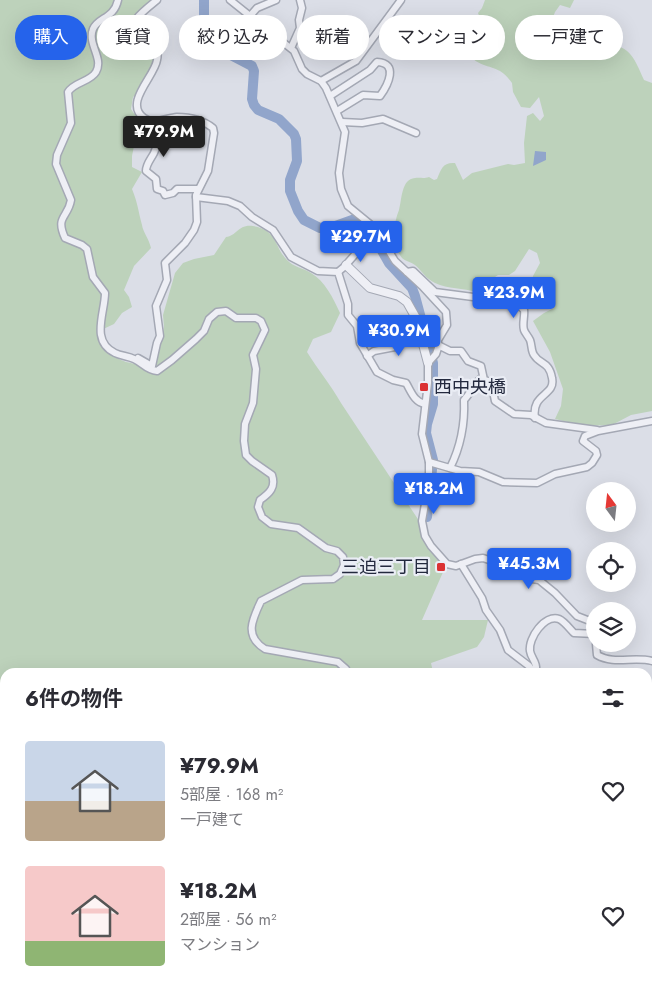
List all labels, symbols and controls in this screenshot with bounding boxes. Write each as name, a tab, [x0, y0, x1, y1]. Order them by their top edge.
chip: 購入	[15, 15, 87, 60]
chip: 賃貸	[97, 15, 169, 60]
chip: 絞り込み	[179, 15, 287, 60]
chip: 新着	[297, 15, 369, 60]
chip: マンション	[379, 15, 505, 60]
chip: 一戸建て	[515, 15, 623, 60]
pin: ¥79.9M	[123, 116, 205, 158]
text: ¥79.9M	[134, 120, 194, 143]
pin: ¥29.7M	[320, 220, 402, 263]
text: ¥29.7M	[331, 225, 391, 248]
pin: ¥23.9M	[473, 276, 555, 319]
text: ¥23.9M	[483, 281, 545, 304]
pin: ¥30.9M	[358, 314, 440, 357]
text: ¥30.9M	[368, 319, 430, 342]
place label: 西中央橋	[434, 374, 506, 400]
marker: 西中央橋	[418, 381, 430, 393]
pin: ¥18.2M	[393, 472, 475, 515]
text: ¥18.2M	[405, 477, 463, 500]
north arrow	[586, 482, 636, 532]
map controls	[586, 482, 636, 652]
button: locate	[586, 542, 636, 592]
pin: ¥45.3M	[488, 548, 570, 590]
text: ¥45.3M	[498, 552, 560, 575]
place label: 三迫三丁目	[341, 554, 431, 580]
marker: 三迫三丁目	[435, 561, 447, 573]
button: layers	[586, 602, 636, 652]
text: 6件の物件	[25, 684, 123, 714]
icon: filters	[599, 684, 627, 712]
text: ¥79.9M	[180, 751, 259, 781]
icon: home	[65, 761, 125, 821]
icon: heart	[599, 777, 627, 805]
text: 5部屋 · 168 m²	[180, 783, 283, 806]
text: 一戸建て	[180, 808, 244, 831]
text: ¥18.2M	[180, 876, 257, 906]
icon: home	[65, 886, 125, 946]
icon: heart	[599, 902, 627, 930]
text: 2部屋 · 56 m²	[180, 908, 277, 931]
text: マンション	[180, 933, 260, 956]

